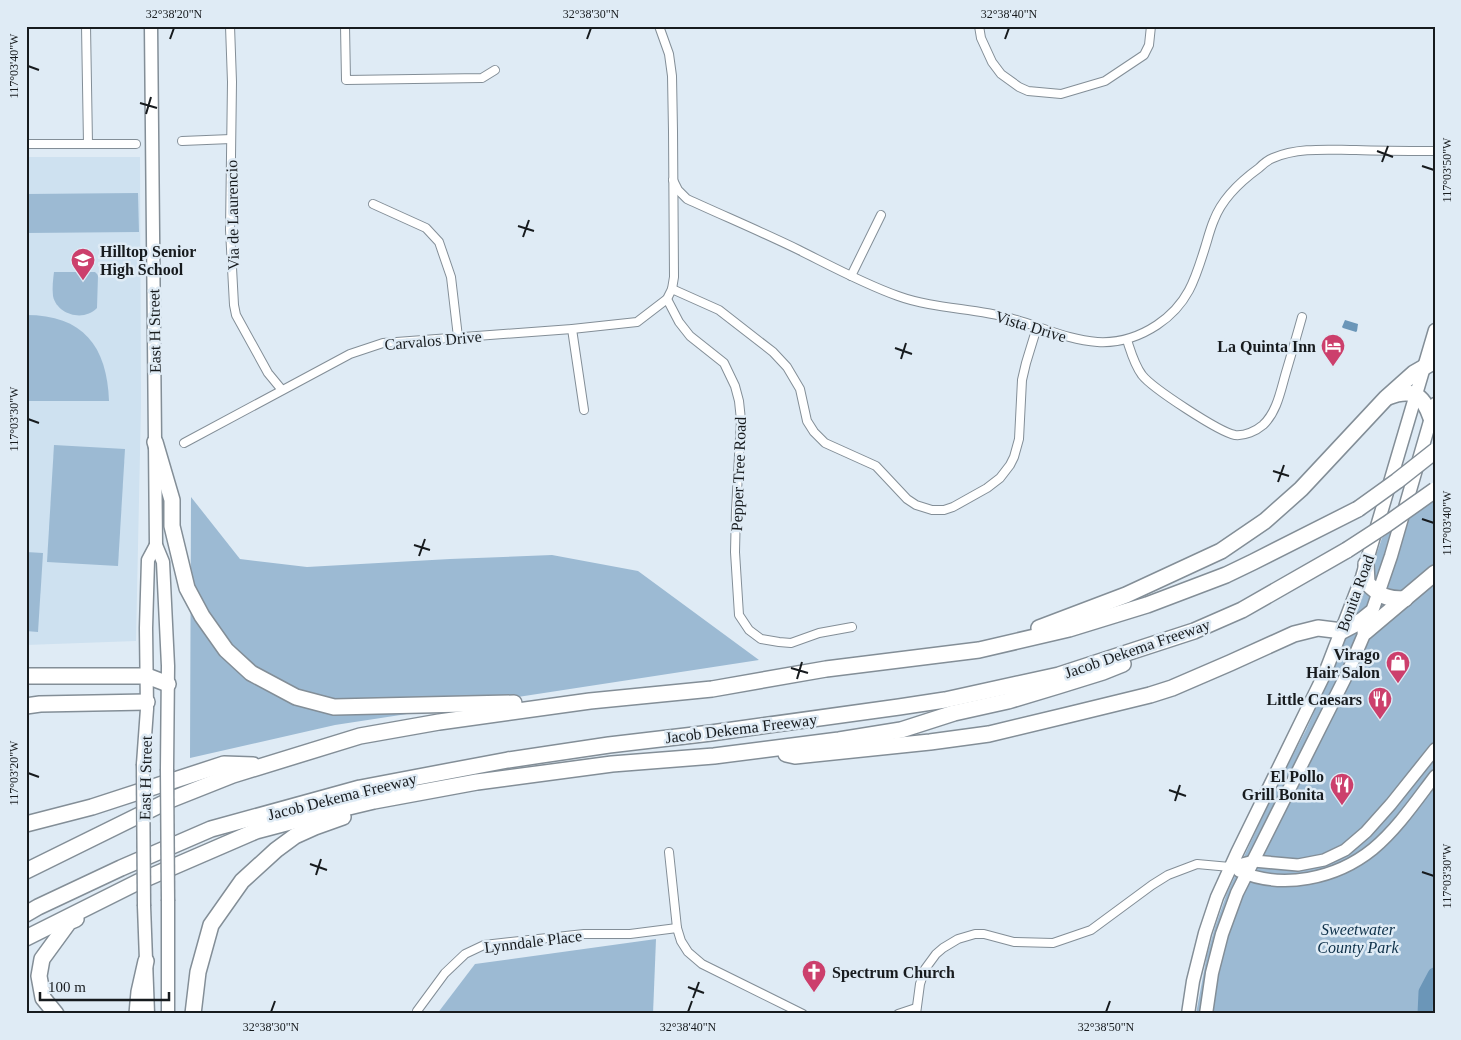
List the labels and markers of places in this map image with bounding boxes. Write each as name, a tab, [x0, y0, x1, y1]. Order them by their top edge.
place label: Hilltop Senior High School	[100, 243, 196, 279]
school or university icon: Hilltop Senior High School	[70, 247, 96, 281]
hotel icon: La Quinta Inn	[1320, 333, 1346, 367]
place label: La Quinta Inn	[1217, 338, 1316, 355]
place label: Virago Hair Salon	[1306, 646, 1380, 681]
shop icon: Virago Hair Salon	[1385, 650, 1411, 684]
restaurant icon: Little Caesars	[1367, 686, 1393, 720]
place label: Little Caesars	[1266, 691, 1362, 708]
place label: El Pollo Grill Bonita	[1242, 768, 1324, 803]
restaurant icon: El Pollo Grill Bonita	[1329, 772, 1355, 806]
church icon: Spectrum Church	[801, 959, 827, 993]
place label: Spectrum Church	[832, 964, 955, 982]

